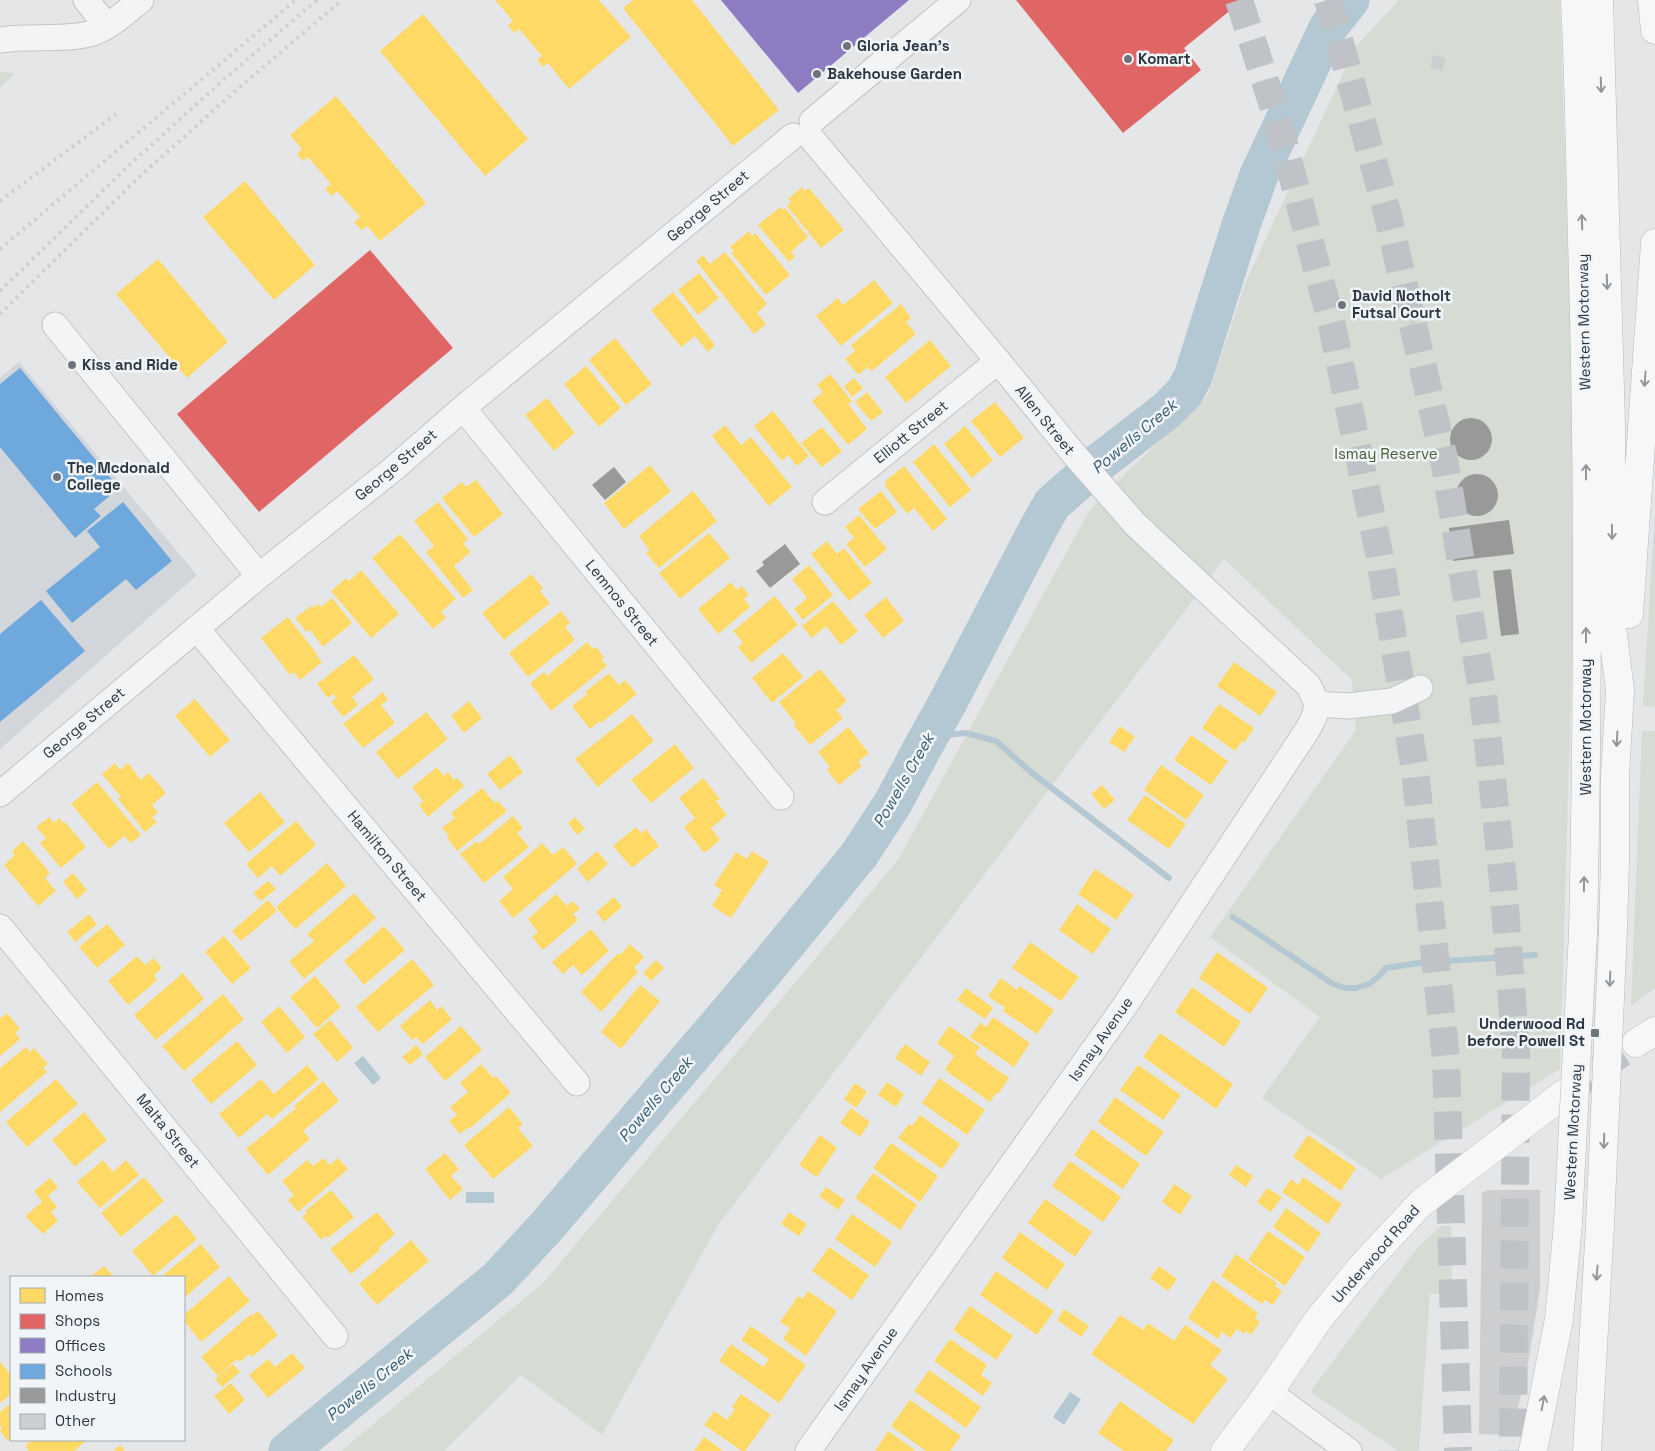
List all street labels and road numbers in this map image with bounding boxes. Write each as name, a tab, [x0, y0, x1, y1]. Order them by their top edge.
street label: George Street	[663, 166, 753, 246]
street label: Western Motorway	[1573, 253, 1594, 391]
street label: Allen Street	[1011, 381, 1079, 459]
street label: Elliott Street	[870, 396, 952, 467]
street label: George Street	[351, 425, 441, 505]
street label: Lemnos Street	[582, 556, 663, 650]
street label: Western Motorway	[1576, 659, 1595, 795]
street label: George Street	[39, 683, 129, 763]
street label: Hamilton Street	[344, 806, 431, 905]
street label: Ismay Avenue	[1064, 993, 1137, 1085]
street label: Western Motorway	[1559, 1063, 1586, 1201]
street label: Malta Street	[133, 1090, 204, 1172]
street label: Underwood Road	[1328, 1201, 1424, 1307]
street label: Ismay Avenue	[829, 1323, 902, 1415]

